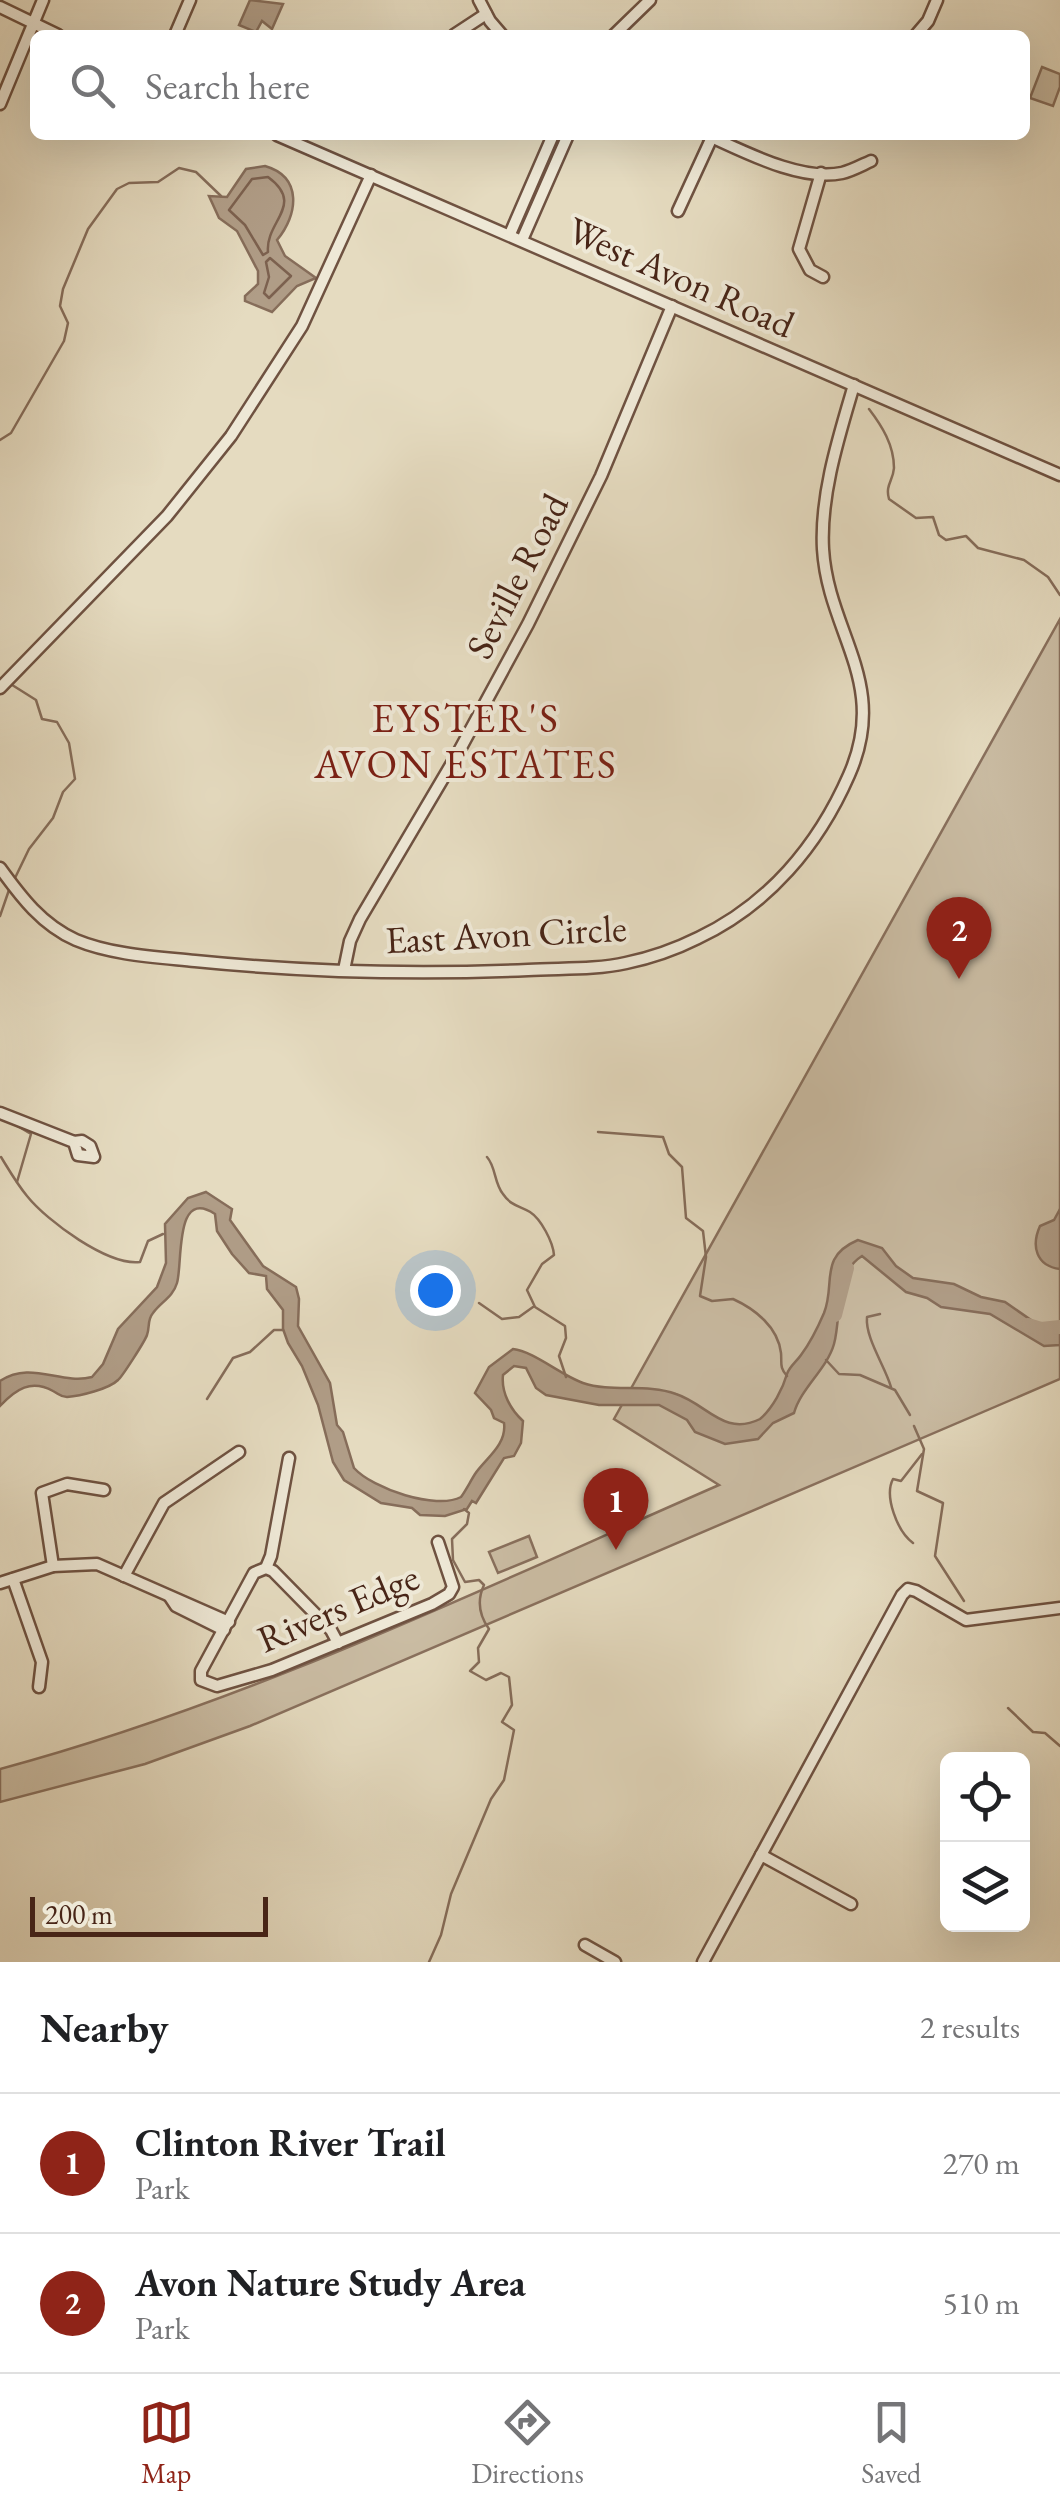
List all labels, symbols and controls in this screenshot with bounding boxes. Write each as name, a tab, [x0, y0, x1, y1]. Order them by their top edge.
search box	[30, 30, 1030, 140]
icon: search	[65, 58, 120, 113]
text: Search here	[145, 61, 310, 110]
street label: West Avon Road	[560, 205, 803, 349]
street label: Seville Road	[454, 484, 579, 666]
district label: EYSTER'S AVON ESTATES	[313, 692, 618, 790]
pin: 2	[926, 896, 992, 979]
street label: East Avon Circle	[384, 903, 628, 964]
your location	[410, 1265, 461, 1316]
pin: 1	[584, 1468, 648, 1550]
street label: Rivers Edge	[250, 1552, 426, 1663]
map controls	[940, 1752, 1030, 1932]
button: locate	[940, 1752, 1030, 1842]
button: layers	[940, 1842, 1030, 1932]
scale bar	[30, 1892, 268, 1936]
text: 200 m	[45, 1896, 113, 1932]
text: Nearby	[40, 2000, 169, 2055]
text: 2 results	[920, 2006, 1020, 2048]
text: Clinton River Trail	[135, 2118, 446, 2167]
text: 1	[64, 2142, 81, 2184]
text: 270 m	[943, 2142, 1020, 2184]
text: Park	[135, 2167, 190, 2209]
text: Avon Nature Study Area	[135, 2258, 526, 2307]
text: 2	[64, 2282, 81, 2324]
text: 510 m	[943, 2282, 1020, 2324]
text: Park	[135, 2307, 190, 2349]
tab: Map	[139, 2395, 194, 2491]
tab: Directions	[471, 2395, 584, 2491]
tab: Saved	[861, 2395, 921, 2491]

